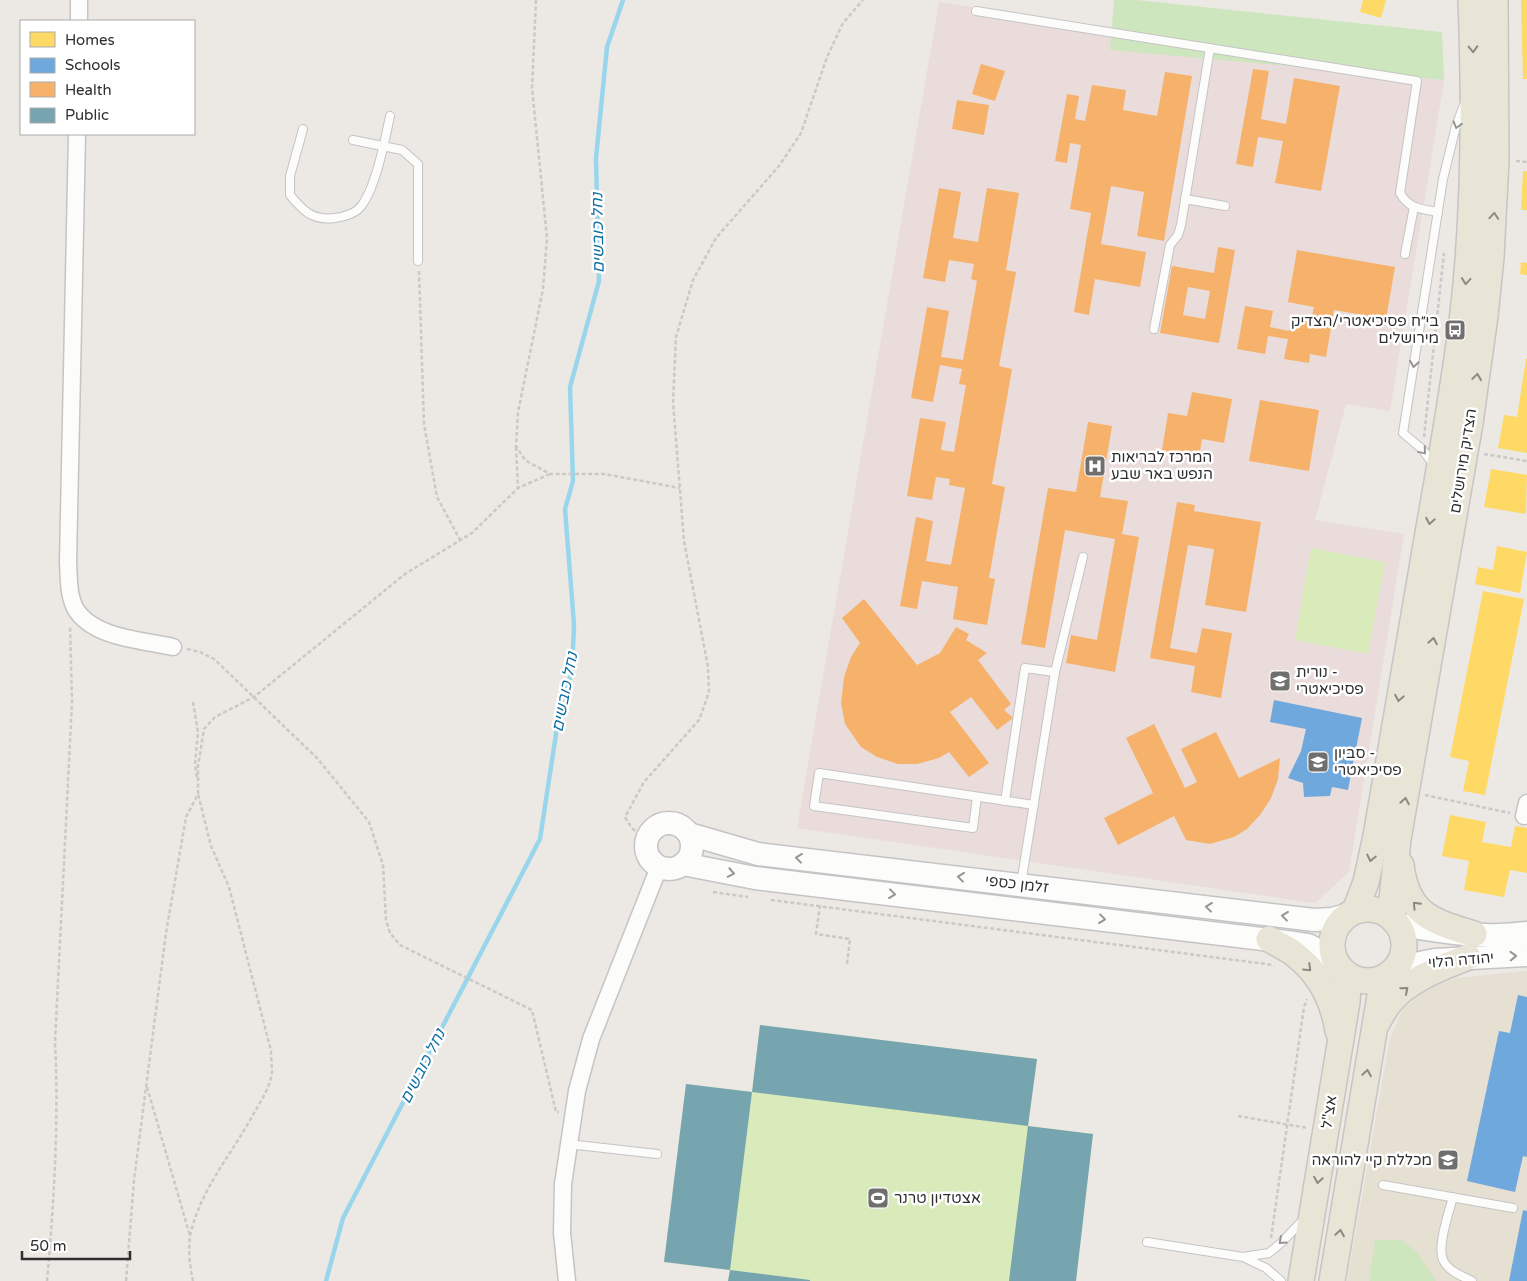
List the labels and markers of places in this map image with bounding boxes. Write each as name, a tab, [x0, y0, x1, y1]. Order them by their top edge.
place label: בי״ח פסיכיאטרי/הצדיק מירושלים	[1291, 312, 1439, 347]
bus stop icon: בי״ח פסיכיאטרי/הצדיק מירושלים	[1443, 318, 1467, 342]
place label: המרכז לבריאות הנפש באר שבע	[1111, 448, 1213, 483]
hospital icon: המרכז לבריאות הנפש באר שבע	[1083, 454, 1107, 478]
place label: נורית - פסיכיאטרי	[1296, 663, 1364, 698]
school or university icon: נורית - פסיכיאטרי	[1268, 669, 1292, 693]
place label: סביון - פסיכיאטרי	[1334, 744, 1402, 779]
school or university icon: סביון - פסיכיאטרי	[1306, 750, 1330, 774]
school or university icon: מכללת קיי להוראה	[1436, 1148, 1460, 1172]
place label: מכללת קיי להוראה	[1311, 1151, 1432, 1169]
sports icon: אצטדיון טרנר	[866, 1186, 890, 1210]
place label: אצטדיון טרנר	[894, 1189, 981, 1207]

